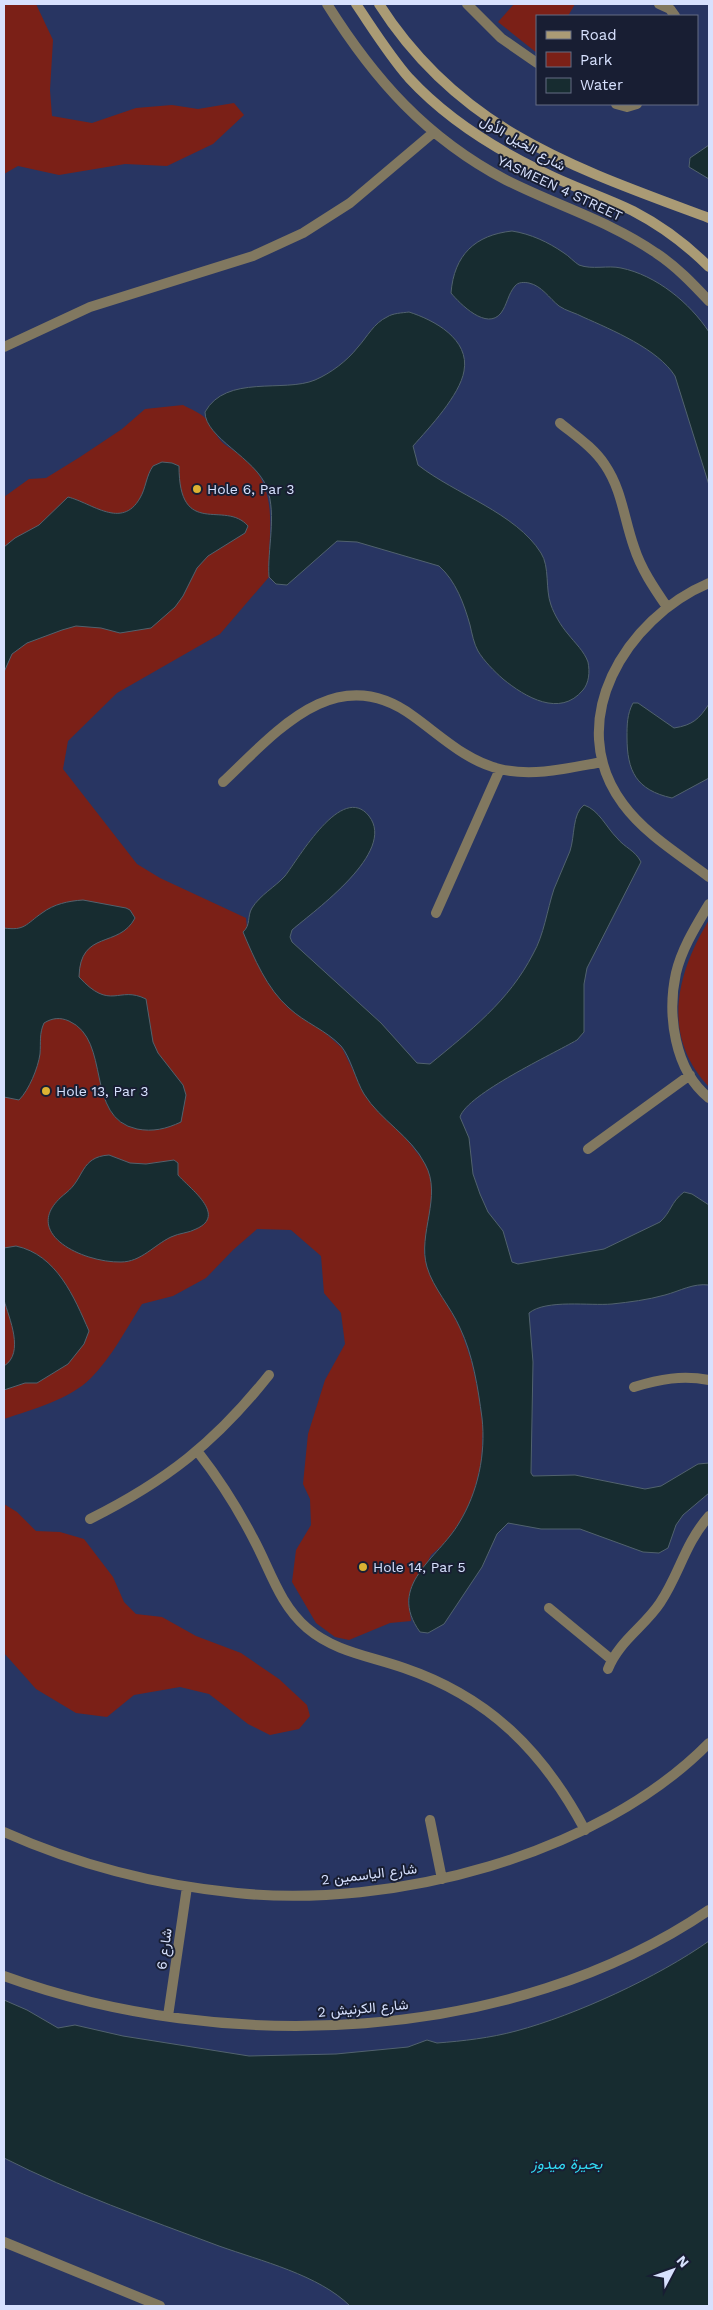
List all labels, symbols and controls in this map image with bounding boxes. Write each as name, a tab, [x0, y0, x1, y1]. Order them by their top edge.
legend	[536, 15, 698, 105]
text: Road	[580, 26, 617, 44]
text: Park	[580, 51, 613, 69]
text: Water	[580, 76, 623, 94]
street label: شارع الخيل الأول	[476, 112, 569, 176]
street label: YASMEEN 4 STREET	[495, 152, 626, 224]
place label: Hole 6, Par 3	[207, 481, 295, 497]
marker: Hole 6, Par 3	[191, 483, 203, 495]
place label: Hole 13, Par 3	[56, 1083, 148, 1099]
marker: Hole 13, Par 3	[40, 1085, 52, 1097]
place label: Hole 14, Par 5	[373, 1559, 466, 1575]
marker: Hole 14, Par 5	[357, 1561, 369, 1573]
street label: شارع الياسمين 2	[320, 1860, 418, 1891]
street label: شارع 6	[153, 1927, 178, 1971]
street label: شارع الكرنيش 2	[317, 1996, 409, 2023]
water label: بحيرة ميدوز	[531, 2155, 603, 2173]
north arrow	[648, 2245, 698, 2295]
text: N	[673, 2252, 692, 2271]

